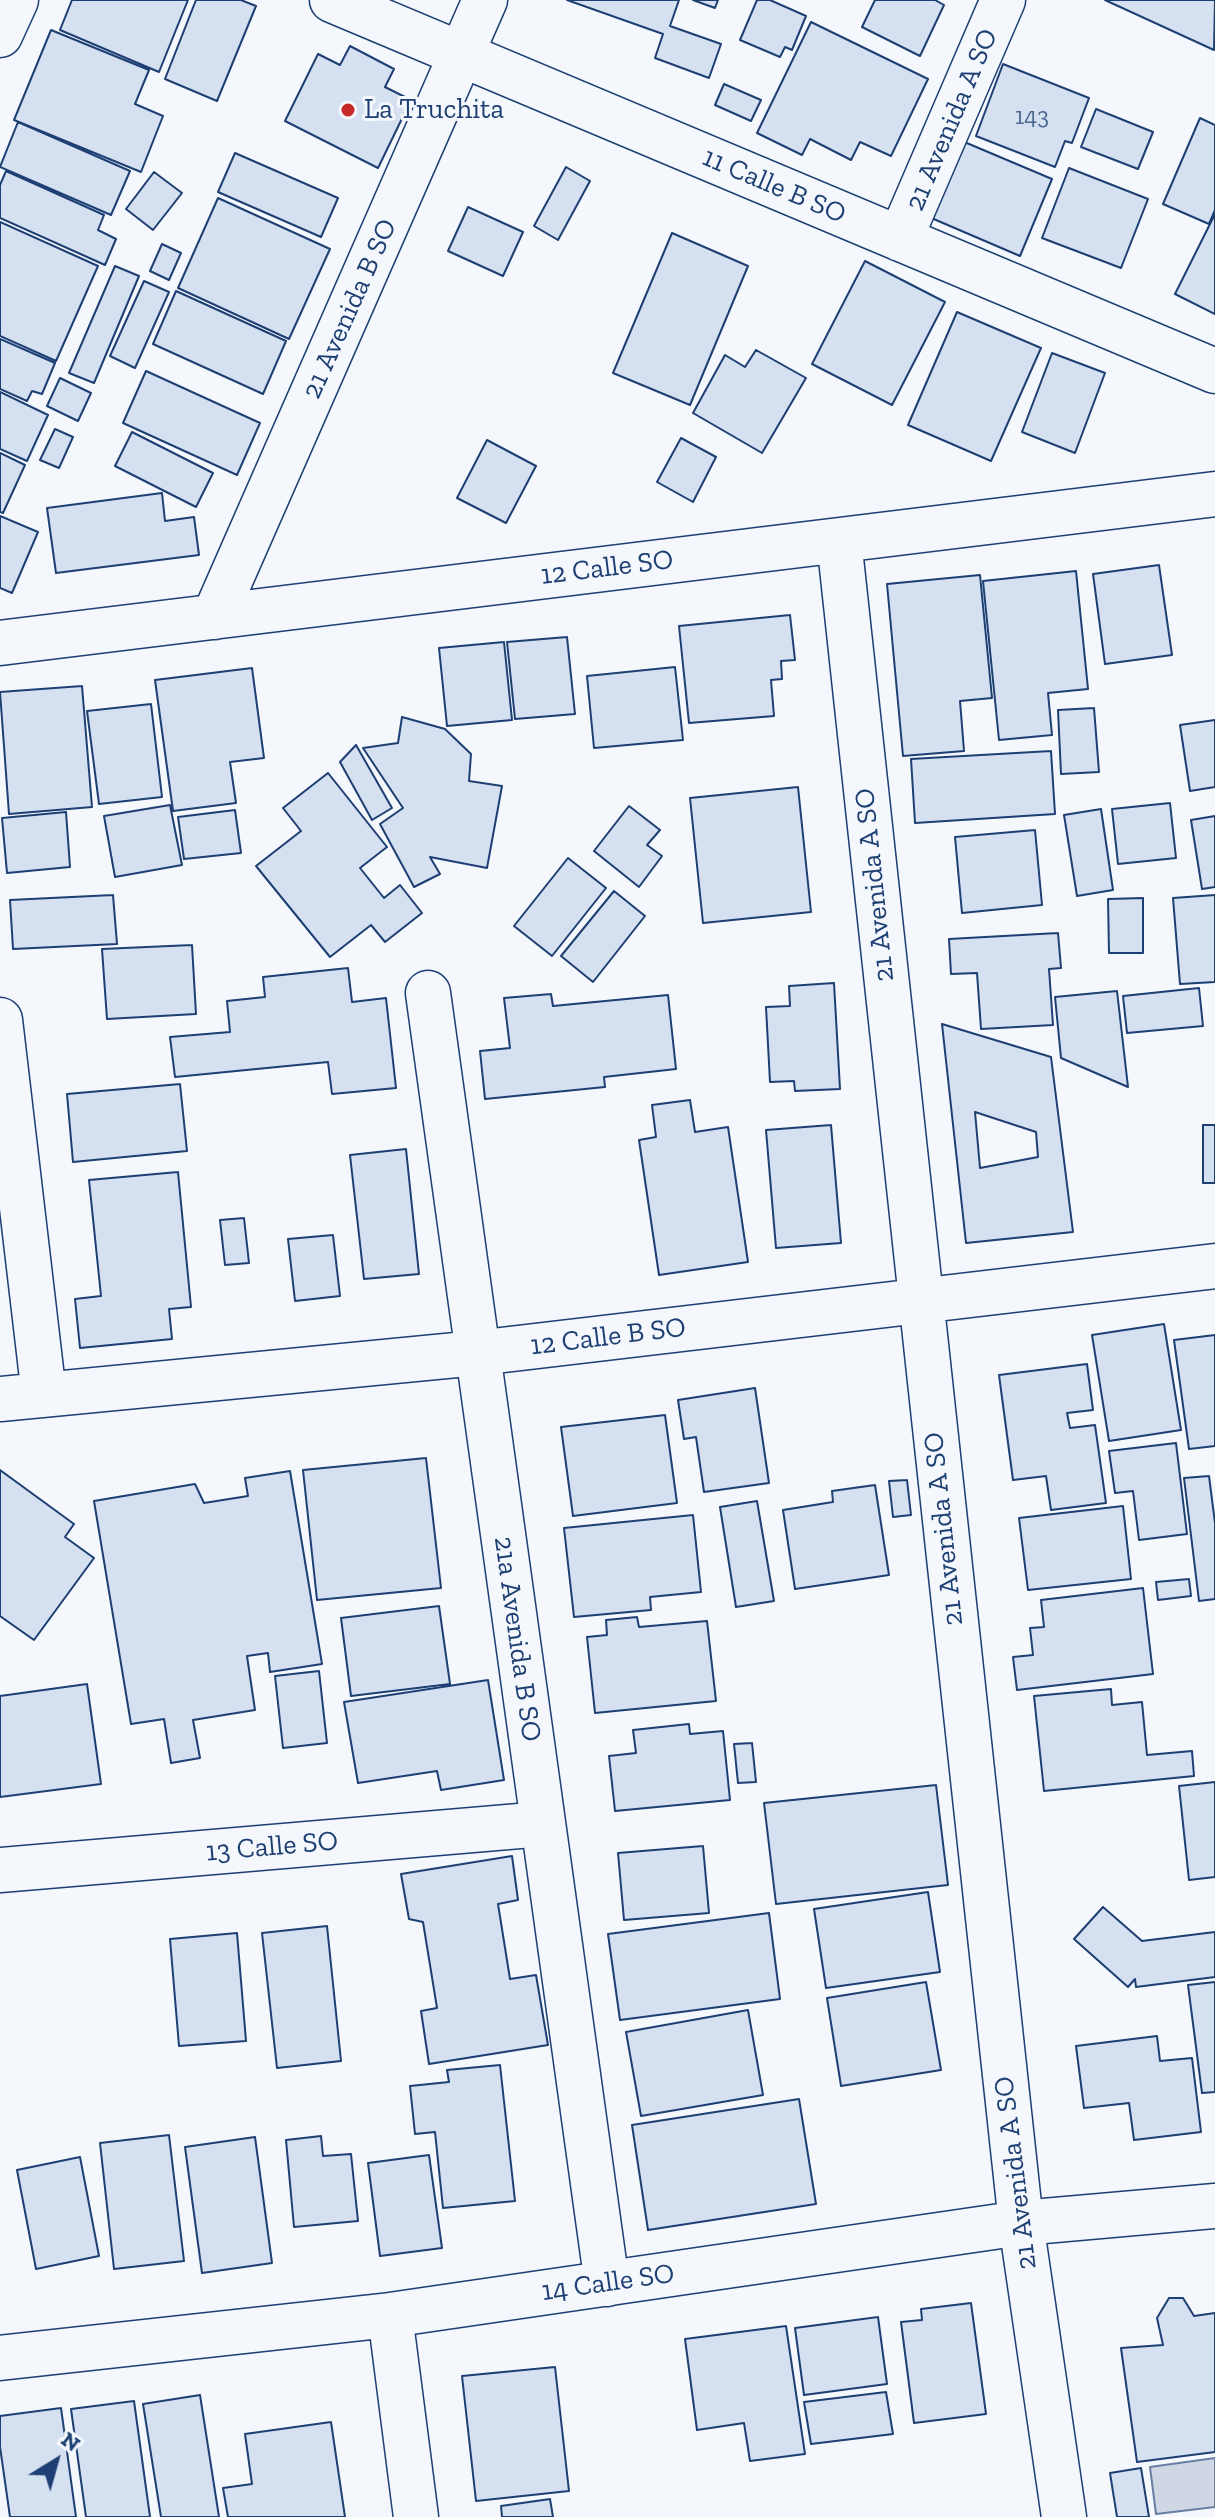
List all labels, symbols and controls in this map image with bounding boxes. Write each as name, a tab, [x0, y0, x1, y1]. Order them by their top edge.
street label: 21 Avenida A SO	[899, 24, 1005, 216]
place label: La Truchita	[364, 93, 504, 127]
marker: La Truchita	[339, 101, 357, 119]
house number: 143	[1015, 103, 1049, 131]
street label: 11 Calle B SO	[697, 141, 851, 231]
street label: 21 Avenida B SO	[295, 214, 405, 404]
street label: 12 Calle SO	[539, 543, 675, 593]
street label: 21 Avenida A SO	[848, 787, 902, 983]
street label: 12 Calle B SO	[528, 1311, 688, 1363]
street label: 21 Avenida A SO	[917, 1431, 971, 1627]
street label: 21a Avenida B SO	[486, 1534, 548, 1744]
street label: 13 Calle SO	[205, 1825, 339, 1869]
street label: 21 Avenida A SO	[987, 2075, 1045, 2271]
street label: 14 Calle SO	[540, 2257, 676, 2309]
north arrow	[16, 2421, 96, 2501]
text: N	[56, 2426, 86, 2457]

